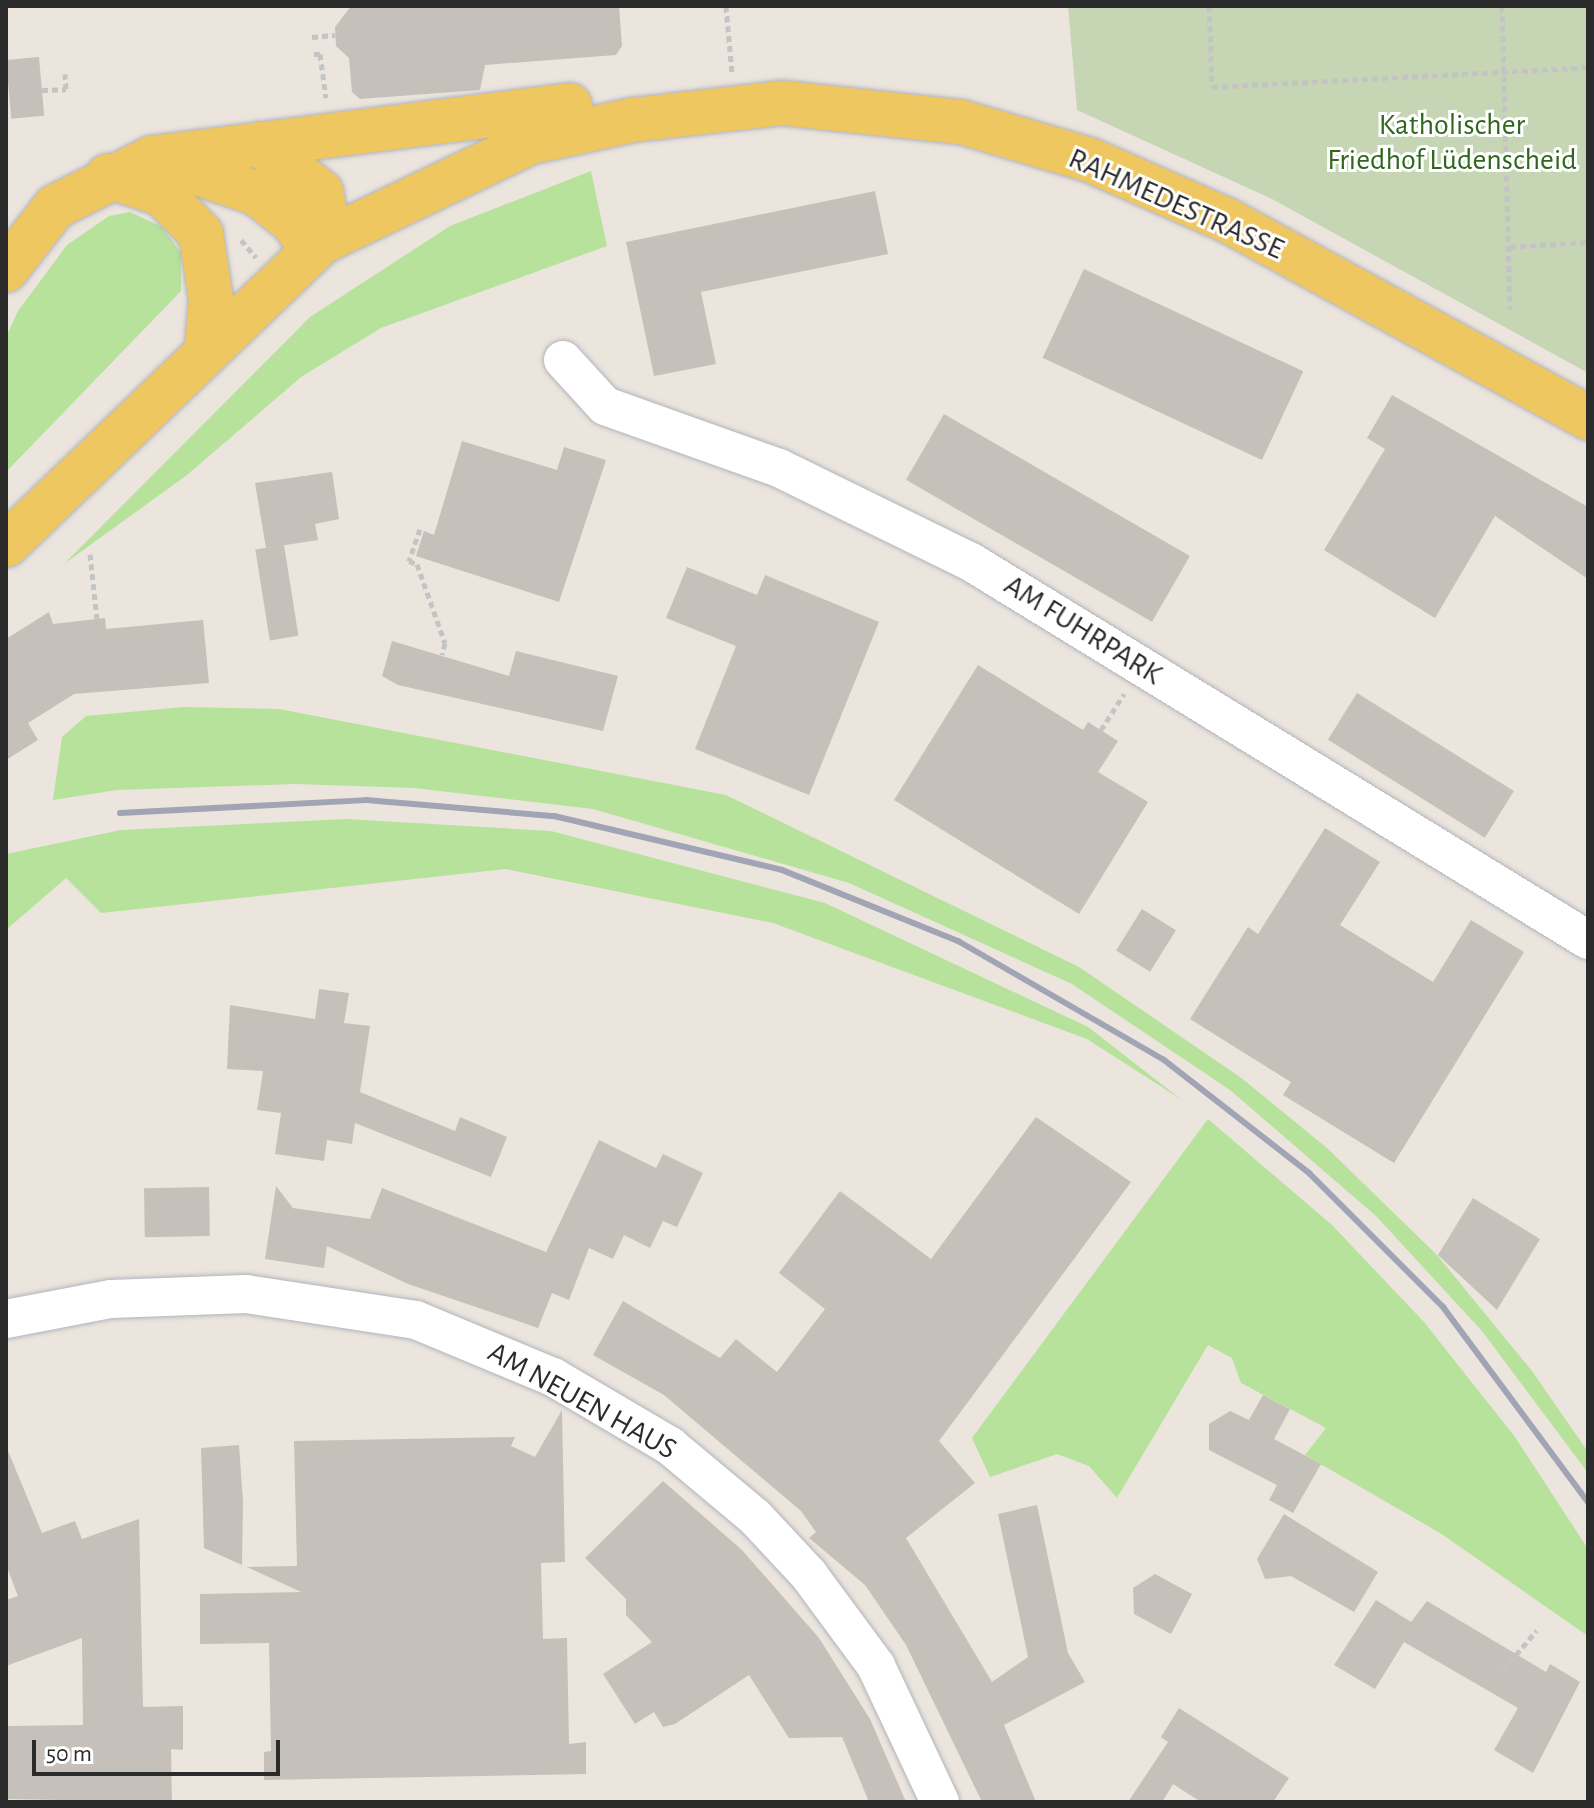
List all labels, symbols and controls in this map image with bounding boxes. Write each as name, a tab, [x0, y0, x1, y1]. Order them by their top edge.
park label: Katholischer Friedhof Lüdenscheid	[1327, 107, 1577, 178]
street label: RAHMEDESTRASSE	[1063, 140, 1289, 268]
street label: AM FUHRPARK	[997, 567, 1169, 693]
street label: AM NEUEN HAUS	[481, 1334, 683, 1468]
scale bar	[36, 1724, 284, 1774]
text: 50 m	[46, 1742, 92, 1766]

